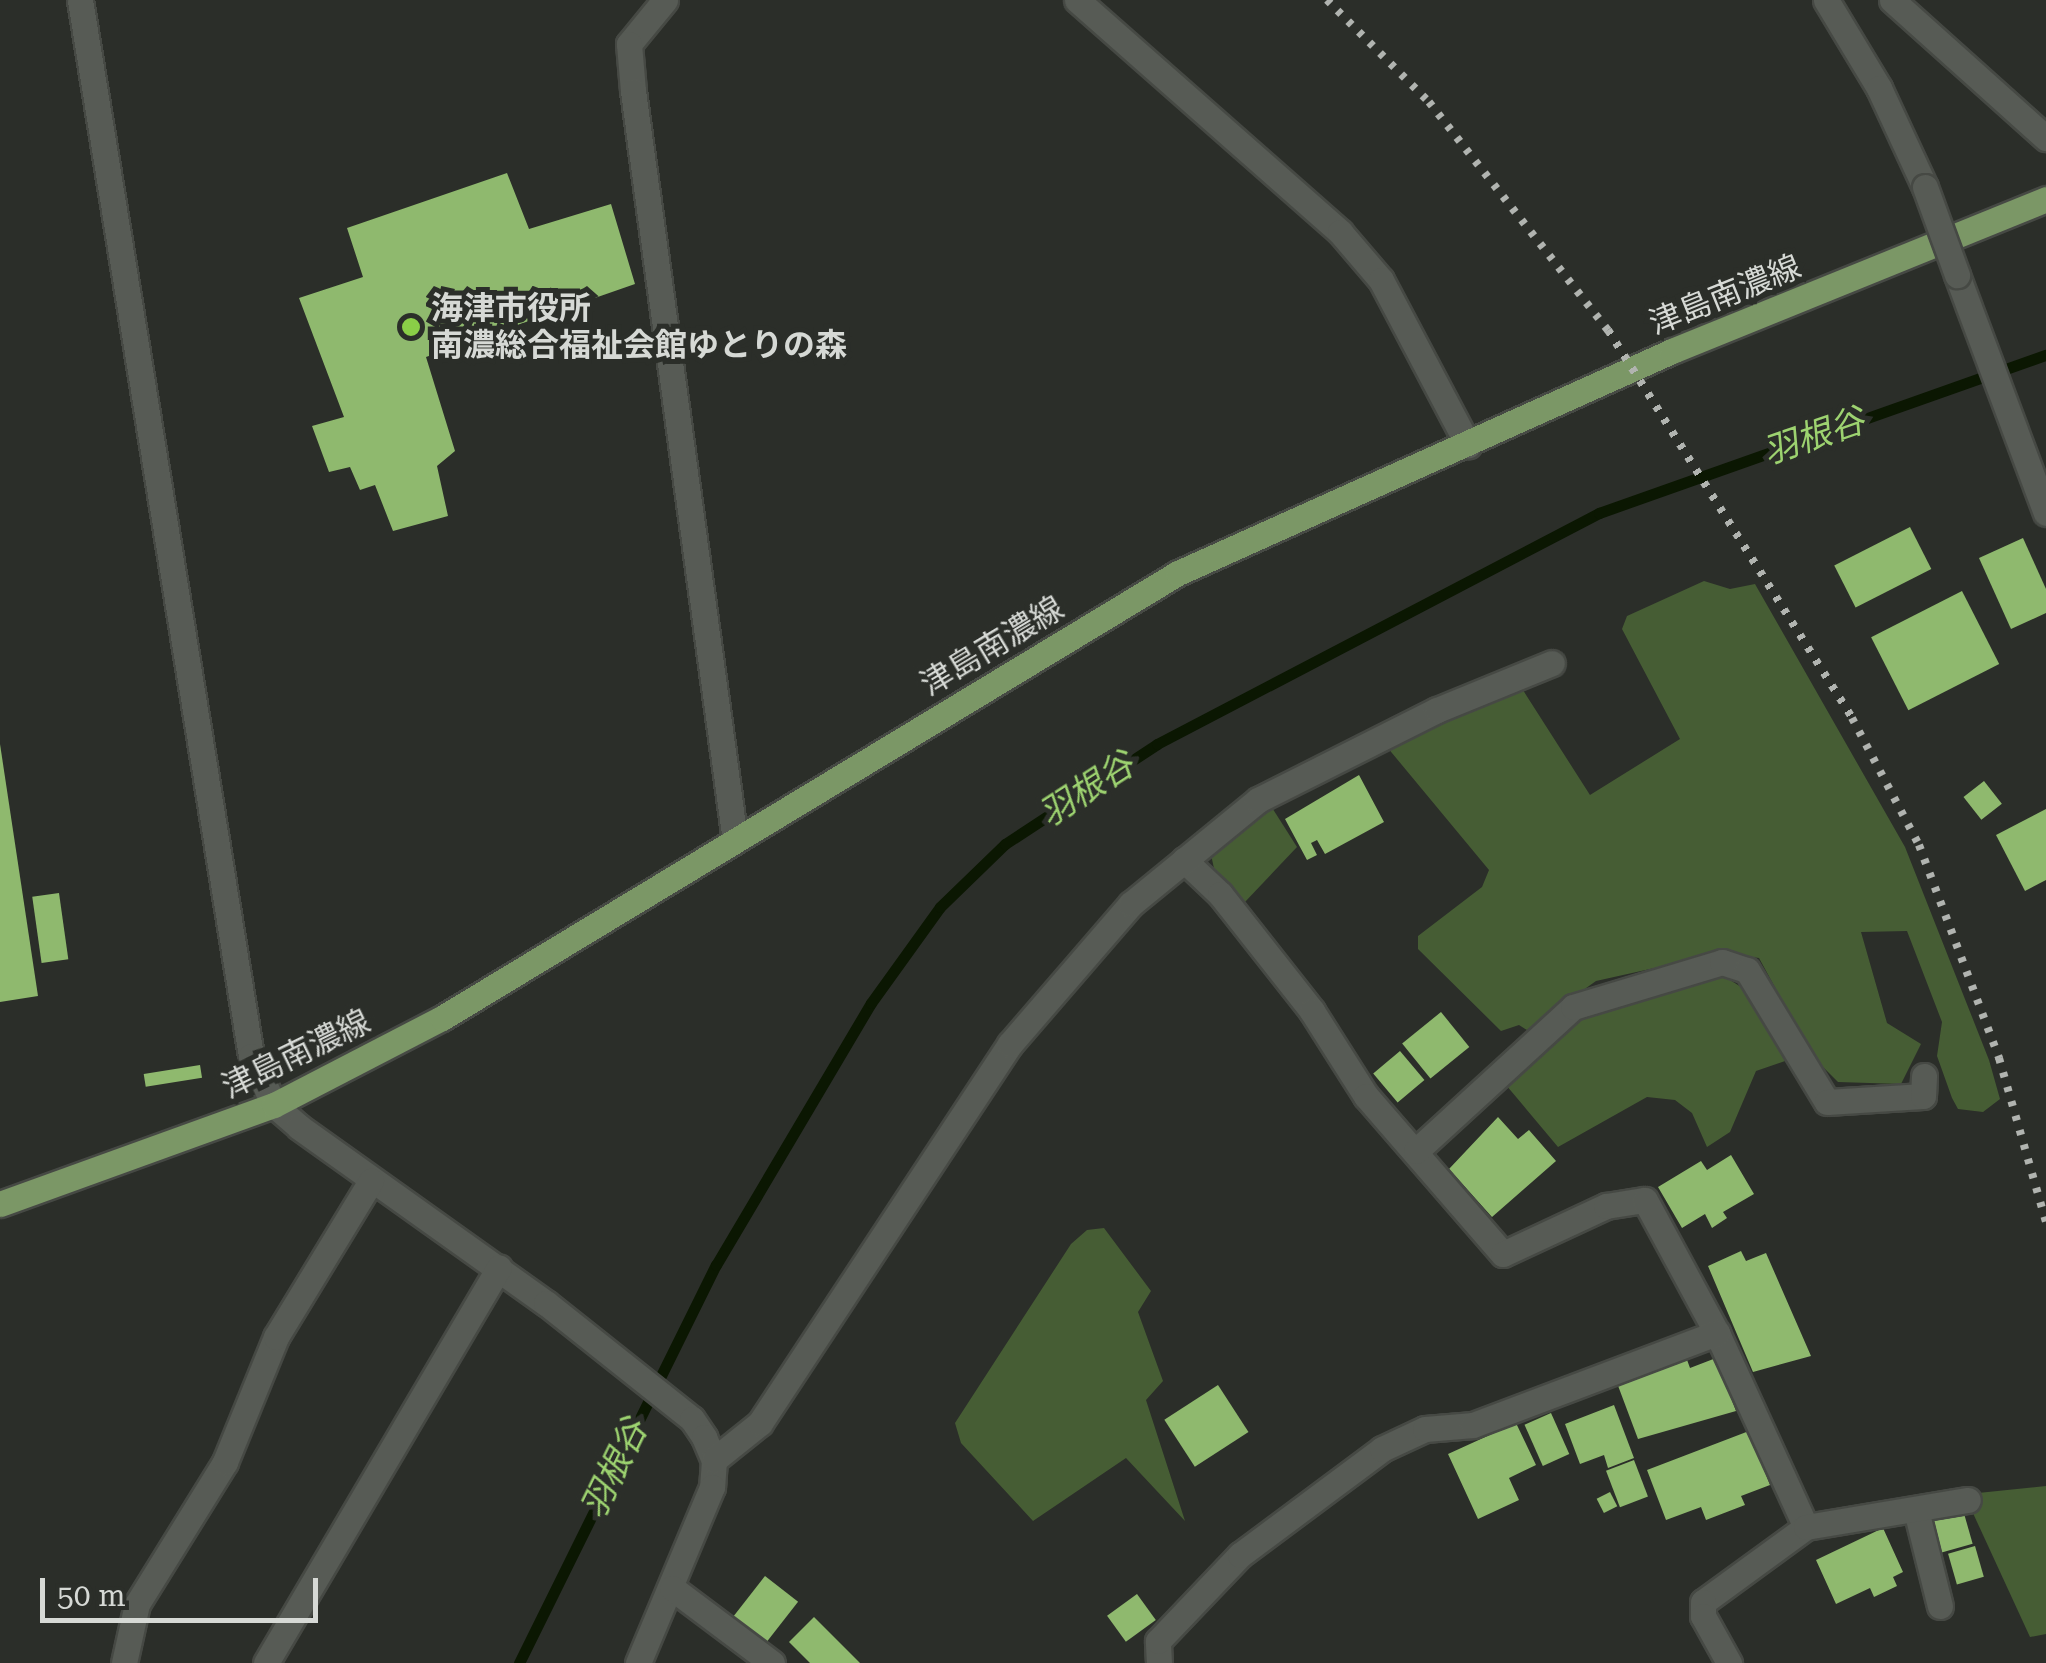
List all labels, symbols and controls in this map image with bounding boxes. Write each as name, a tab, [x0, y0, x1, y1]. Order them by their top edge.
street label: 津島南濃線	[1644, 247, 1806, 343]
place label: 海津市役所 南濃総合福祉会館ゆとりの森	[431, 290, 847, 365]
marker: 海津市役所 南濃総合福祉会館ゆとりの森	[400, 316, 422, 338]
water label: 羽根谷	[1758, 400, 1870, 474]
street label: 津島南濃線	[914, 588, 1070, 704]
water label: 羽根谷	[1032, 744, 1142, 836]
street label: 津島南濃線	[216, 1002, 376, 1106]
water label: 羽根谷	[573, 1413, 657, 1525]
scale bar	[45, 1558, 322, 1620]
text: 50 m	[57, 1578, 126, 1613]

